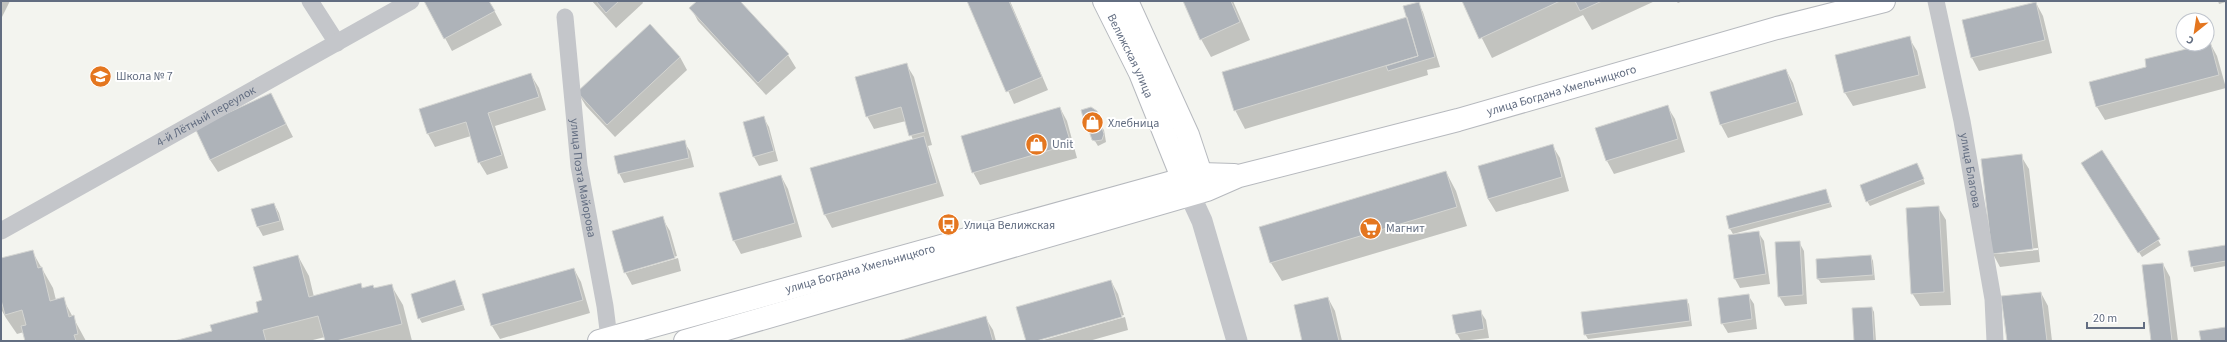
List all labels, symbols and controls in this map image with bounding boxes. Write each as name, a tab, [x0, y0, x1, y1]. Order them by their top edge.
street label: Велижская улица	[1103, 11, 1158, 101]
north arrow	[2175, 12, 2215, 52]
text: С	[2183, 32, 2197, 48]
street label: улица Богдана Хмельницкого	[1485, 61, 1638, 120]
school or university icon: Школа № 7	[88, 63, 114, 89]
place label: Школа № 7	[116, 68, 173, 85]
street label: 4-й Лётный переулок	[153, 81, 259, 151]
shop icon: Хлебница	[1079, 110, 1105, 136]
place label: Хлебница	[1108, 115, 1159, 132]
street label: улица Поэта Майорова	[566, 118, 601, 239]
shop icon: Unit	[1023, 131, 1049, 157]
street label: улица Благова	[1956, 131, 1986, 210]
place label: Unit	[1052, 136, 1073, 153]
bus stop icon: Улица Велижская	[936, 212, 962, 238]
supermarket icon: Магнит	[1357, 215, 1383, 241]
place label: Улица Велижская	[964, 217, 1055, 234]
place label: Магнит	[1386, 220, 1425, 237]
street label: улица Богдана Хмельницкого	[783, 240, 937, 297]
scale bar	[2087, 304, 2144, 330]
text: 20 m	[2093, 310, 2117, 327]

